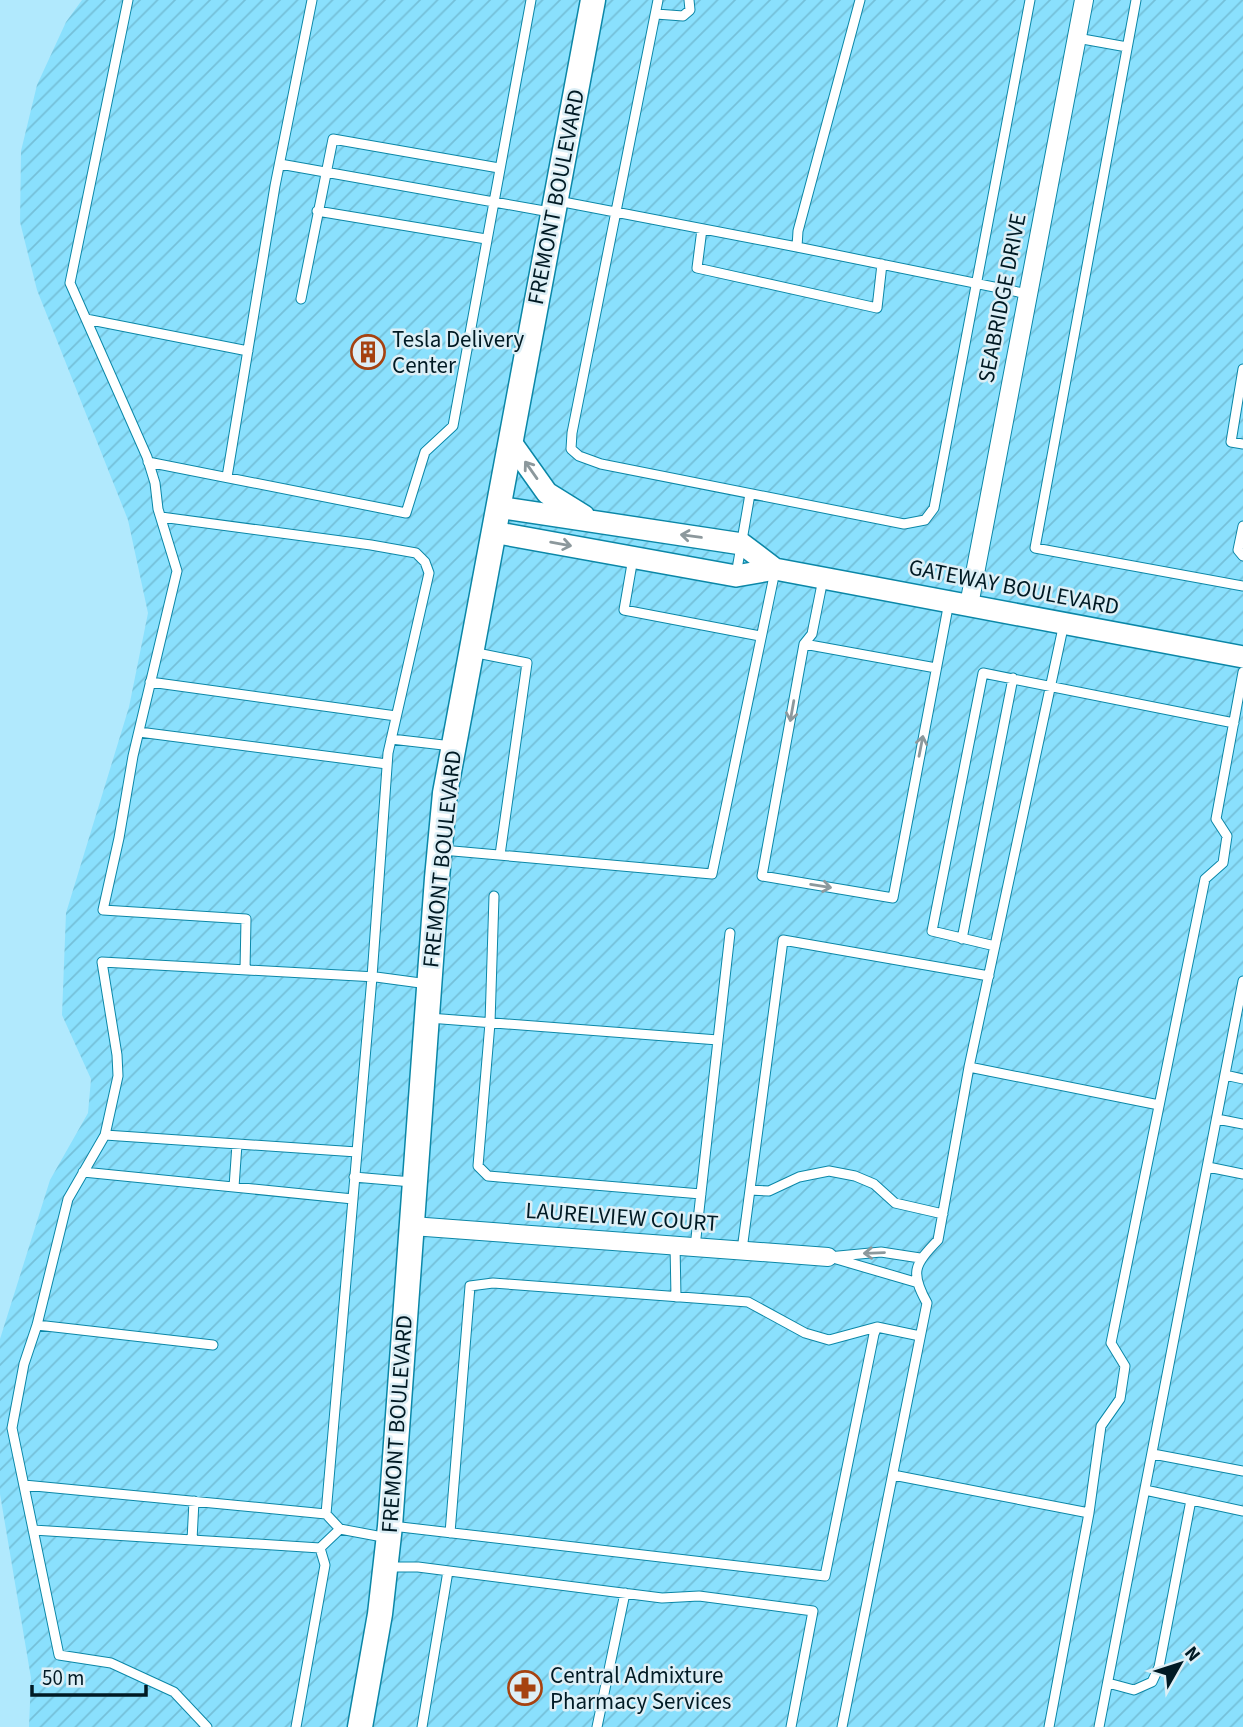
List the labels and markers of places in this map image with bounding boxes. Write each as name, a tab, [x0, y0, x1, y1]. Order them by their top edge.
place label: Tesla Delivery Center	[392, 323, 525, 382]
building icon: Tesla Delivery Center	[349, 333, 387, 371]
place label: Central Admixture Pharmacy Services	[550, 1659, 731, 1718]
pharmacy icon: Central Admixture Pharmacy Services	[506, 1669, 544, 1707]

